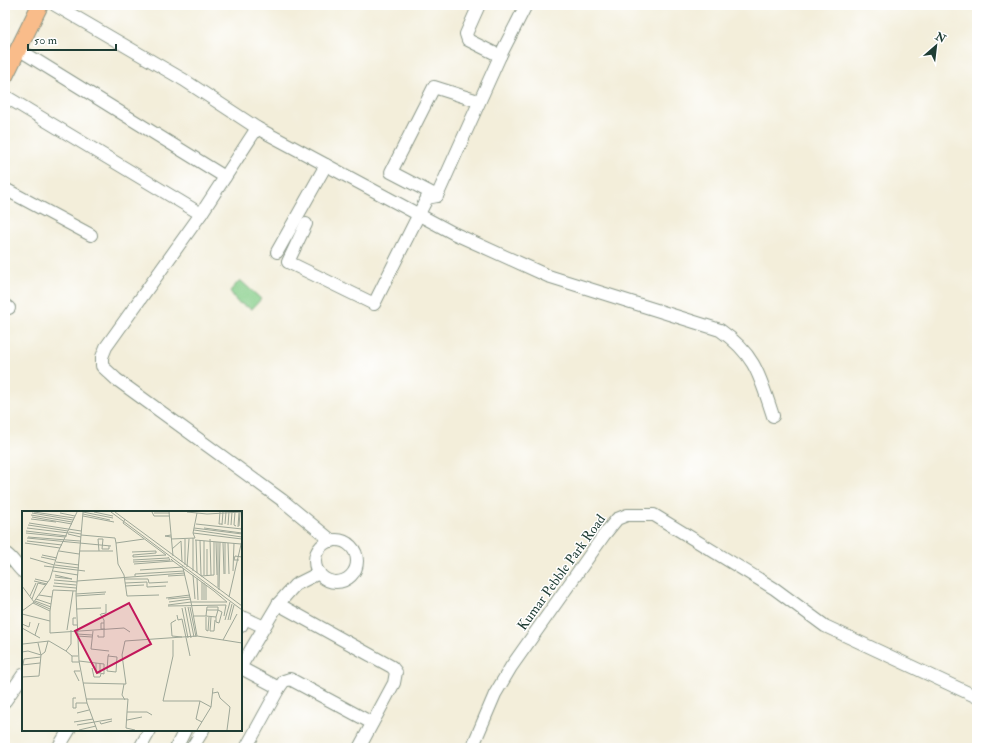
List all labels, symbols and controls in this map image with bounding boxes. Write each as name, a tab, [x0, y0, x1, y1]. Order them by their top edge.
scale bar	[28, 26, 116, 52]
north arrow	[916, 26, 956, 66]
text: N	[932, 29, 949, 46]
text: 50 m	[34, 33, 58, 48]
inset map	[22, 511, 242, 731]
street label: Kumar Pebble Park Road	[514, 511, 609, 633]

